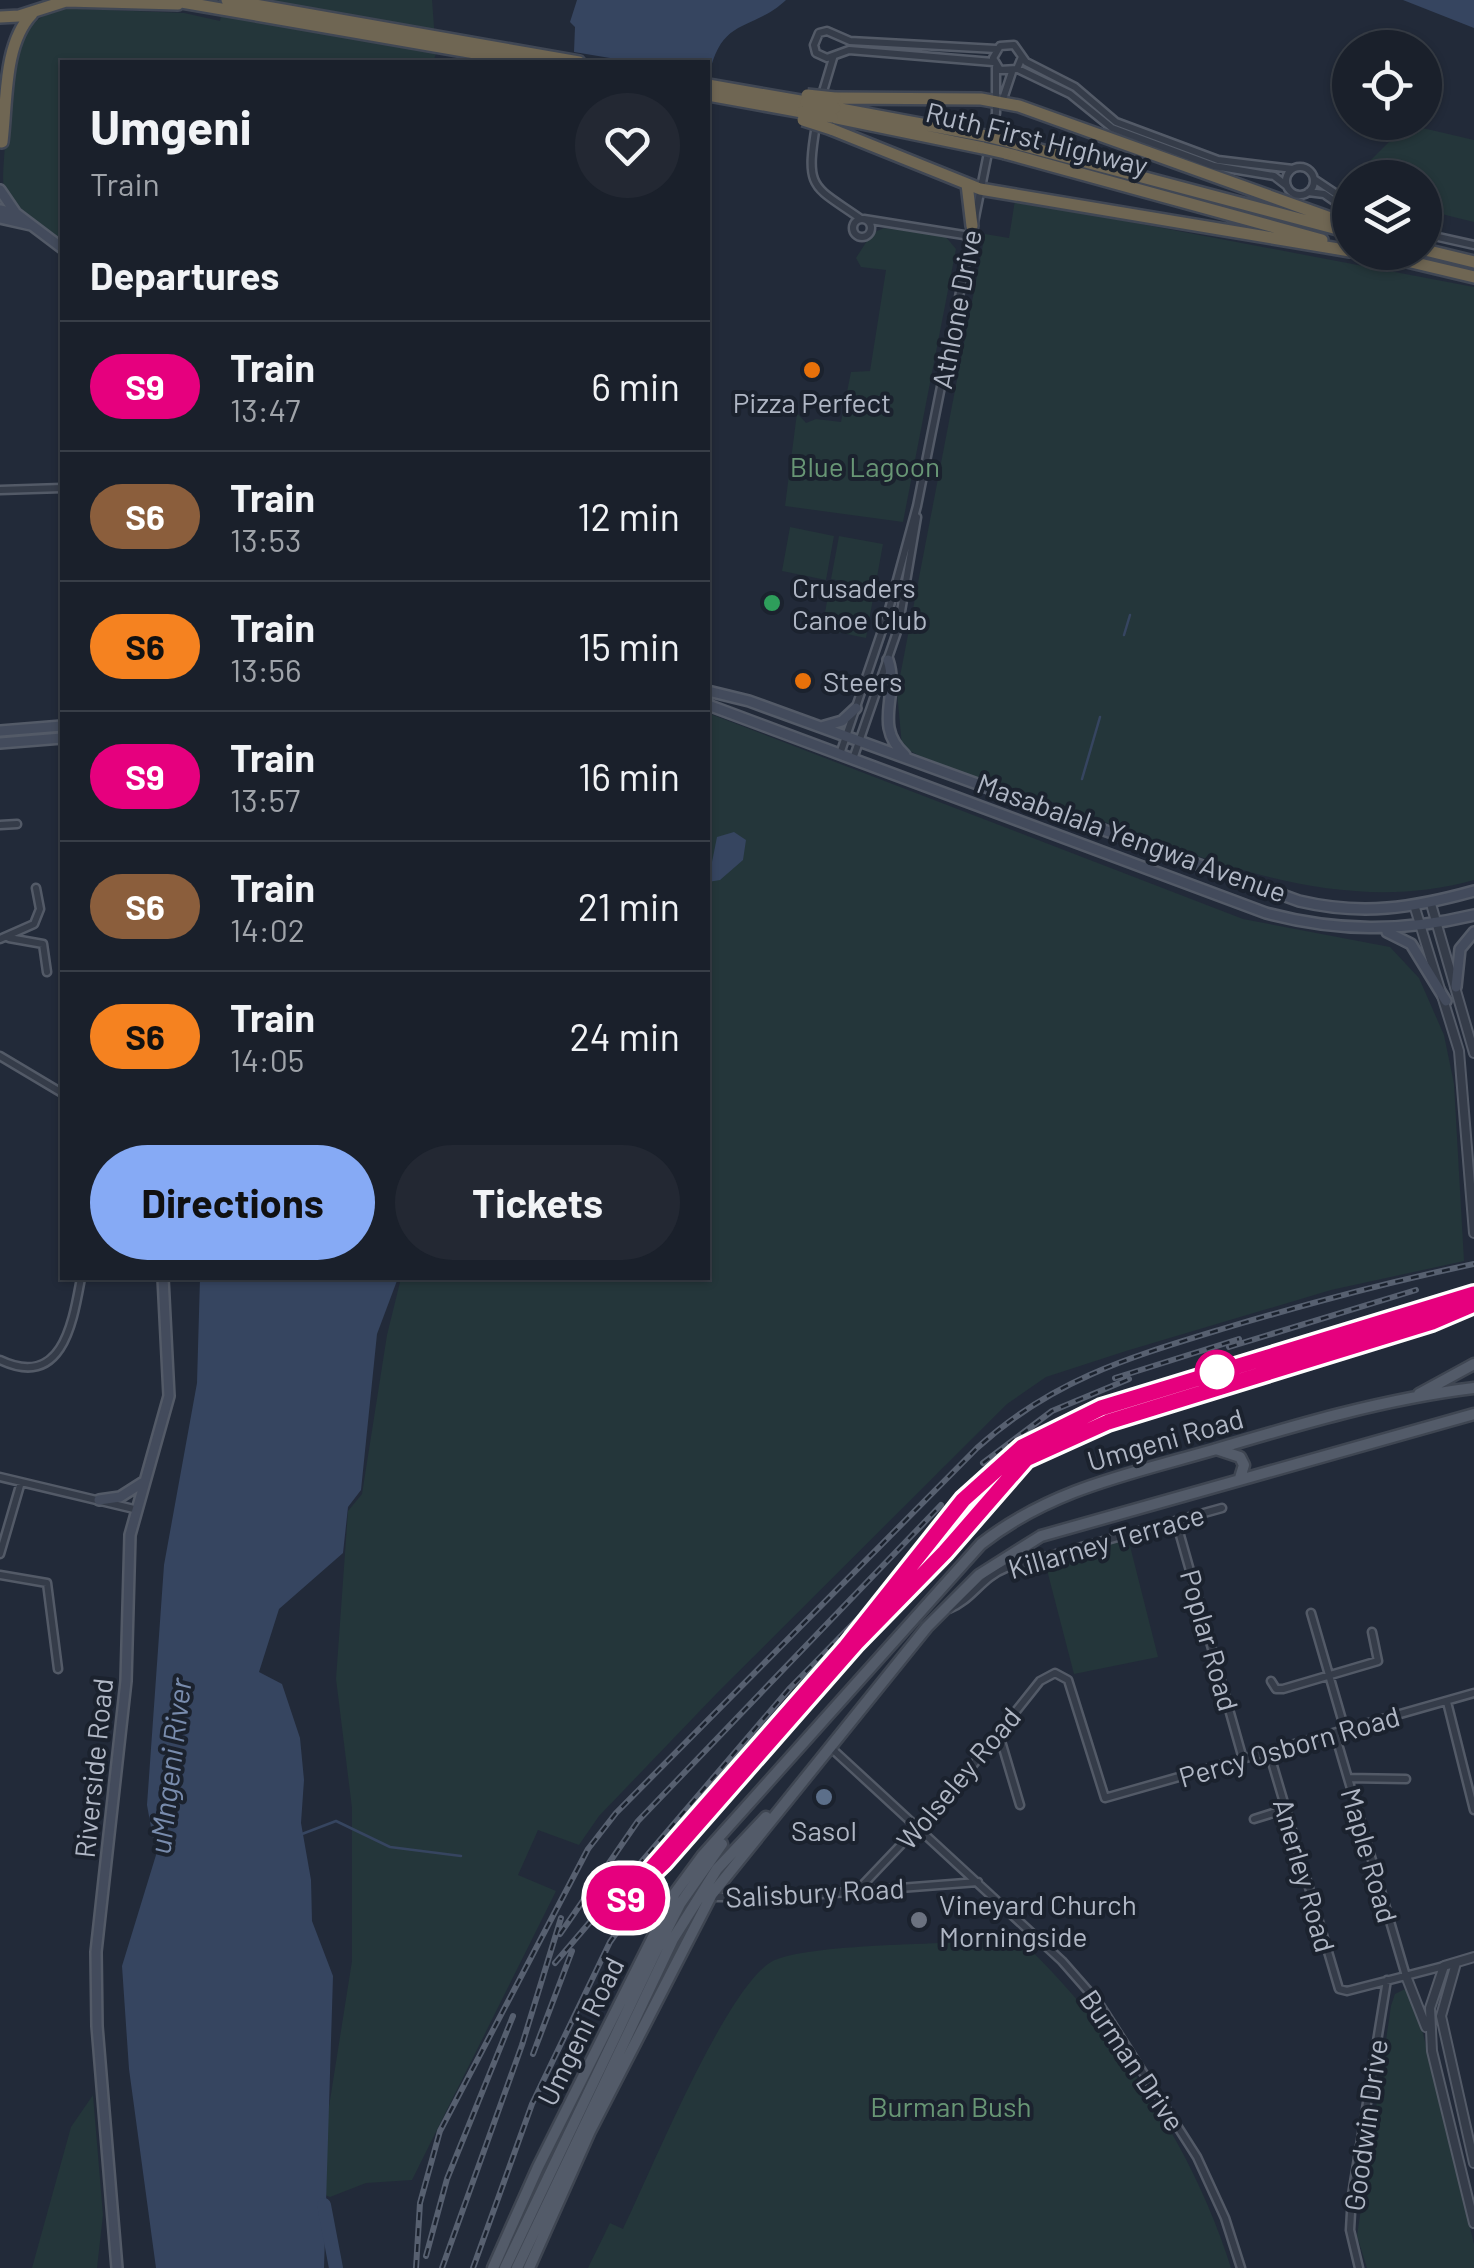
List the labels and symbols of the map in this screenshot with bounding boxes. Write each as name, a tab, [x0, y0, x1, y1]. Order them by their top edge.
street label: Ruth First Highway	[922, 94, 1152, 182]
street label: Athlone Drive	[924, 227, 988, 391]
marker: Pizza Perfect	[801, 359, 823, 381]
place label: Pizza Perfect	[733, 385, 891, 419]
park label: Blue Lagoon	[790, 449, 940, 483]
place label: Crusaders Canoe Club	[792, 570, 928, 636]
marker: Crusaders Canoe Club	[761, 592, 783, 614]
place label: Steers	[823, 664, 903, 698]
marker: Steers	[792, 670, 814, 692]
street label: Masabalala Yengwa Avenue	[973, 765, 1291, 909]
unlabelled marker	[1196, 1351, 1238, 1393]
street label: Umgeni Road	[1083, 1400, 1247, 1478]
street label: Killarney Terrace	[1004, 1497, 1208, 1585]
street label: Poplar Road	[1174, 1566, 1246, 1714]
water label: uMngeni River	[140, 1675, 198, 1856]
street label: Riverside Road	[67, 1676, 119, 1860]
street label: Percy Osborn Road	[1175, 1698, 1403, 1794]
street label: Wolseley Road	[889, 1700, 1027, 1856]
street label: Maple Road	[1335, 1784, 1405, 1926]
marker: Sasol	[813, 1786, 835, 1808]
street label: Anerley Road	[1267, 1794, 1343, 1956]
place label: Sasol	[791, 1813, 857, 1847]
line badge: S9	[581, 1866, 671, 1930]
street label: Salisbury Road	[725, 1870, 905, 1914]
place label: Vineyard Church Morningside	[939, 1887, 1137, 1953]
marker: Vineyard Church Morningside	[908, 1909, 930, 1931]
street label: Umgeni Road	[529, 1951, 631, 2111]
street label: Burman Drive	[1073, 1983, 1193, 2137]
street label: Goodwin Drive	[1336, 2037, 1394, 2213]
park label: Burman Bush	[870, 2089, 1032, 2123]

